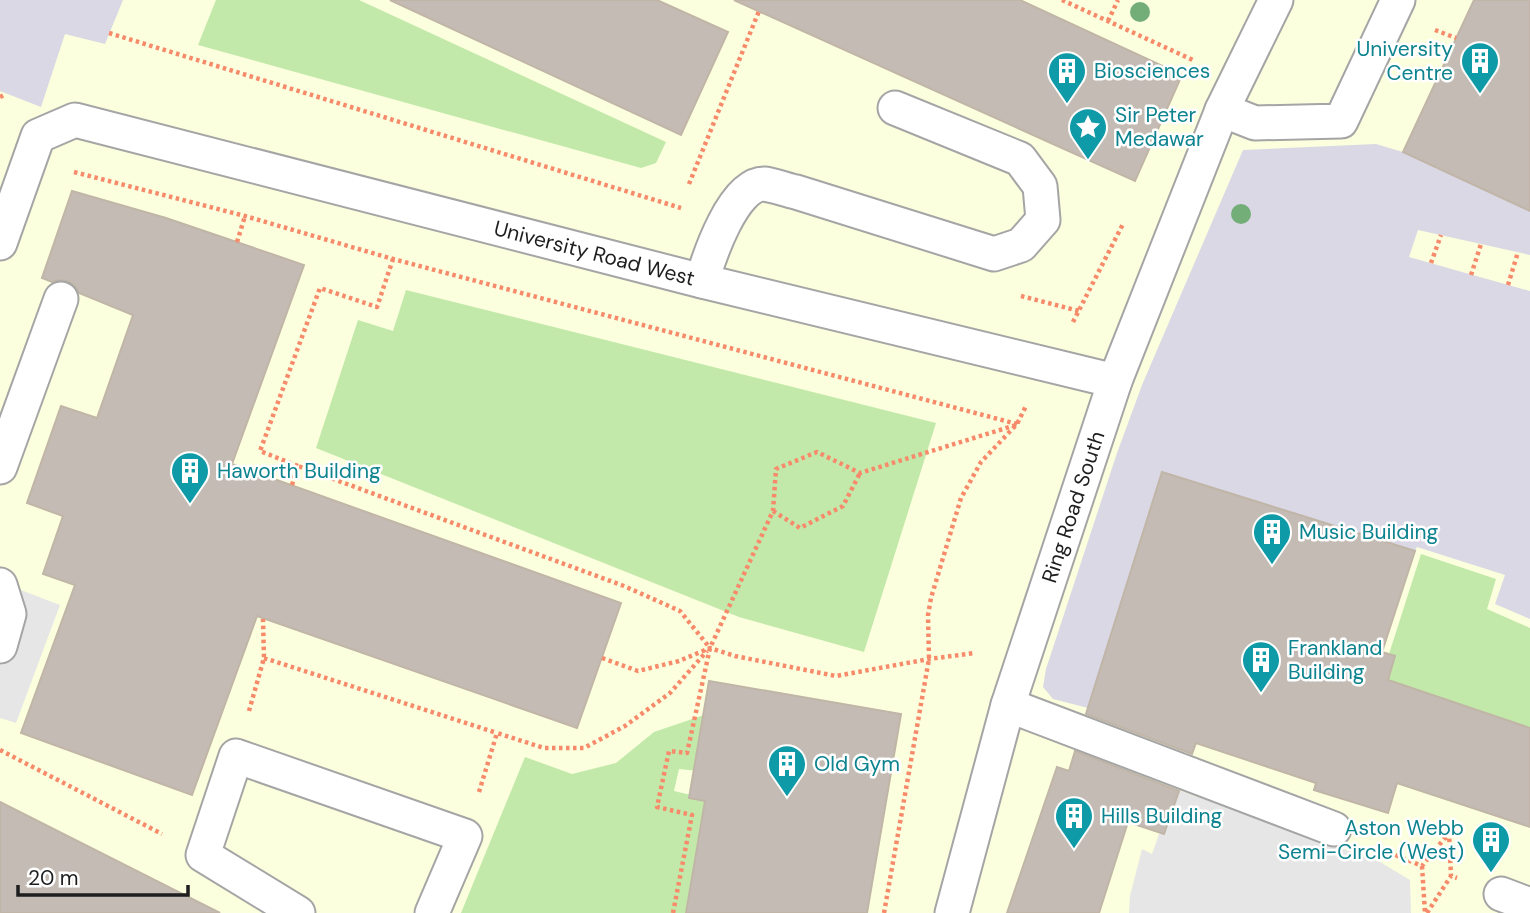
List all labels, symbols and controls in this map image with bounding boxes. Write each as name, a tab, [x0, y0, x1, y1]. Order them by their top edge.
place label: University Centre	[1356, 35, 1453, 87]
building icon: University Centre	[1459, 40, 1501, 95]
building icon: Biosciences	[1046, 50, 1088, 105]
place label: Biosciences	[1094, 57, 1210, 85]
place label: Sir Peter Medawar	[1115, 101, 1204, 153]
place icon: Sir Peter Medawar	[1067, 106, 1109, 161]
street label: University Road West	[491, 214, 698, 293]
street label: Ring Road South	[1035, 427, 1112, 587]
building icon: Haworth Building	[169, 450, 211, 505]
place label: Haworth Building	[217, 457, 381, 485]
building icon: Music Building	[1251, 511, 1293, 566]
place label: Music Building	[1299, 518, 1439, 546]
place label: Frankland Building	[1288, 634, 1382, 686]
building icon: Frankland Building	[1240, 639, 1282, 694]
building icon: Old Gym	[766, 743, 808, 798]
place label: Old Gym	[814, 750, 900, 778]
building icon: Hills Building	[1053, 795, 1095, 850]
place label: Hills Building	[1101, 802, 1223, 830]
place label: Aston Webb Semi-Circle (West)	[1278, 814, 1464, 866]
building icon: Aston Webb Semi-Circle (West)	[1470, 819, 1512, 874]
scale bar	[18, 853, 187, 897]
text: 20 m	[28, 864, 79, 892]

